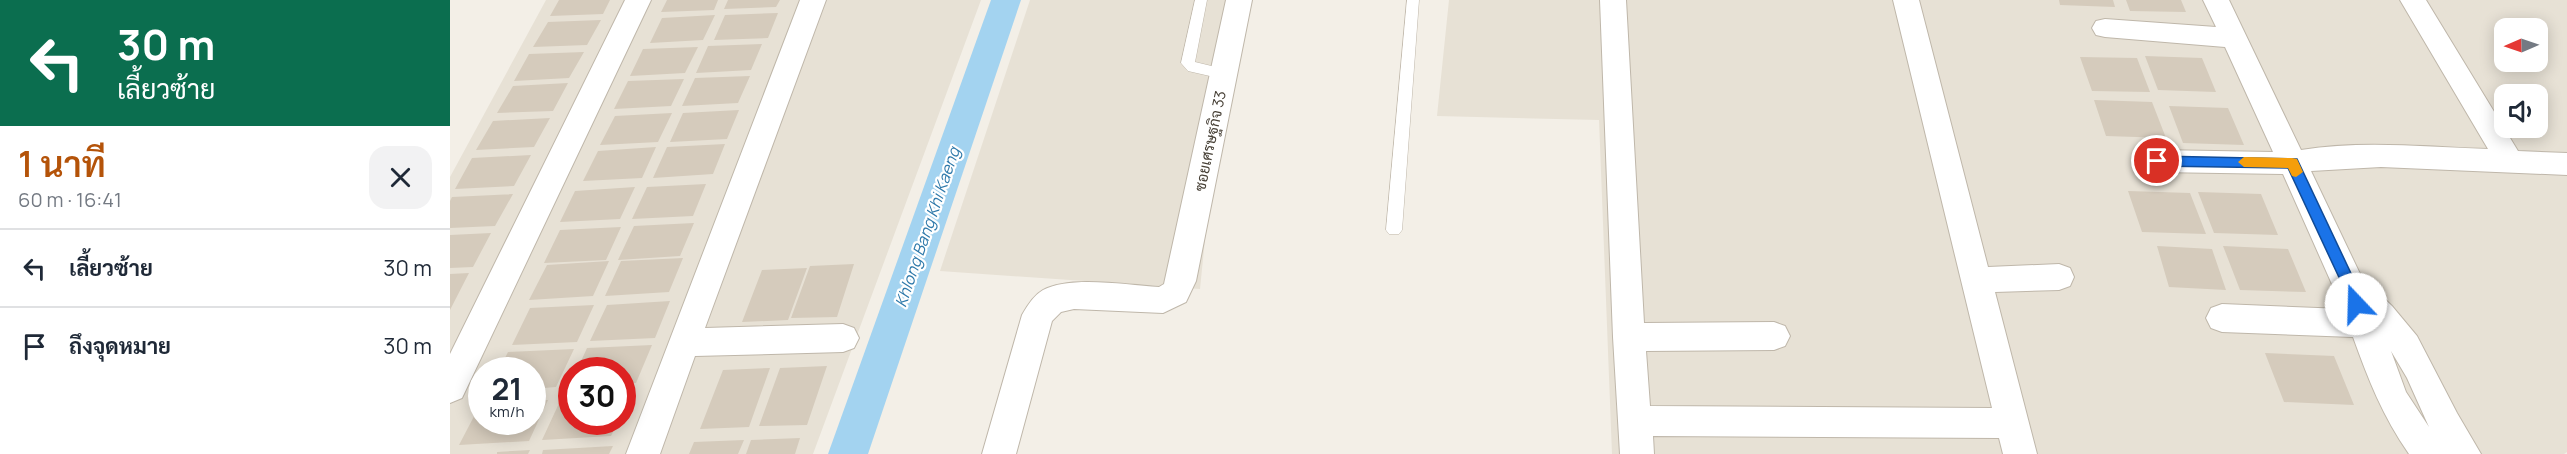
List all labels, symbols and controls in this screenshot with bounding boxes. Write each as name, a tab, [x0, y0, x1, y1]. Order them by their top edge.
text: 30 m	[117, 15, 215, 73]
north arrow	[2494, 18, 2548, 72]
map controls	[2494, 18, 2548, 138]
icon: left	[18, 24, 96, 102]
text: เลี้ยวซ้าย	[117, 70, 215, 107]
button: sound	[2494, 84, 2548, 138]
street label: ซอยเศรษฐกิจ 33	[1189, 89, 1231, 193]
pin	[2131, 135, 2182, 186]
text: 1 นาที	[18, 139, 106, 188]
water label: Khlong Bang Khi Kaeng	[889, 143, 965, 310]
icon: arrive	[2140, 144, 2173, 177]
button: close	[369, 146, 432, 209]
text: 60 m · 16:41	[18, 186, 122, 213]
icon: left	[18, 252, 51, 285]
text: เลี้ยวซ้าย	[69, 253, 153, 283]
text: 30 m	[383, 253, 432, 283]
position arrow	[2324, 272, 2388, 336]
icon: arrive	[18, 330, 51, 363]
text: ถึงจุดหมาย	[69, 331, 171, 361]
text: 30 m	[383, 331, 432, 361]
speed limit sign: 30	[558, 357, 636, 435]
text: 21	[491, 368, 523, 409]
text: km/h	[490, 401, 524, 422]

